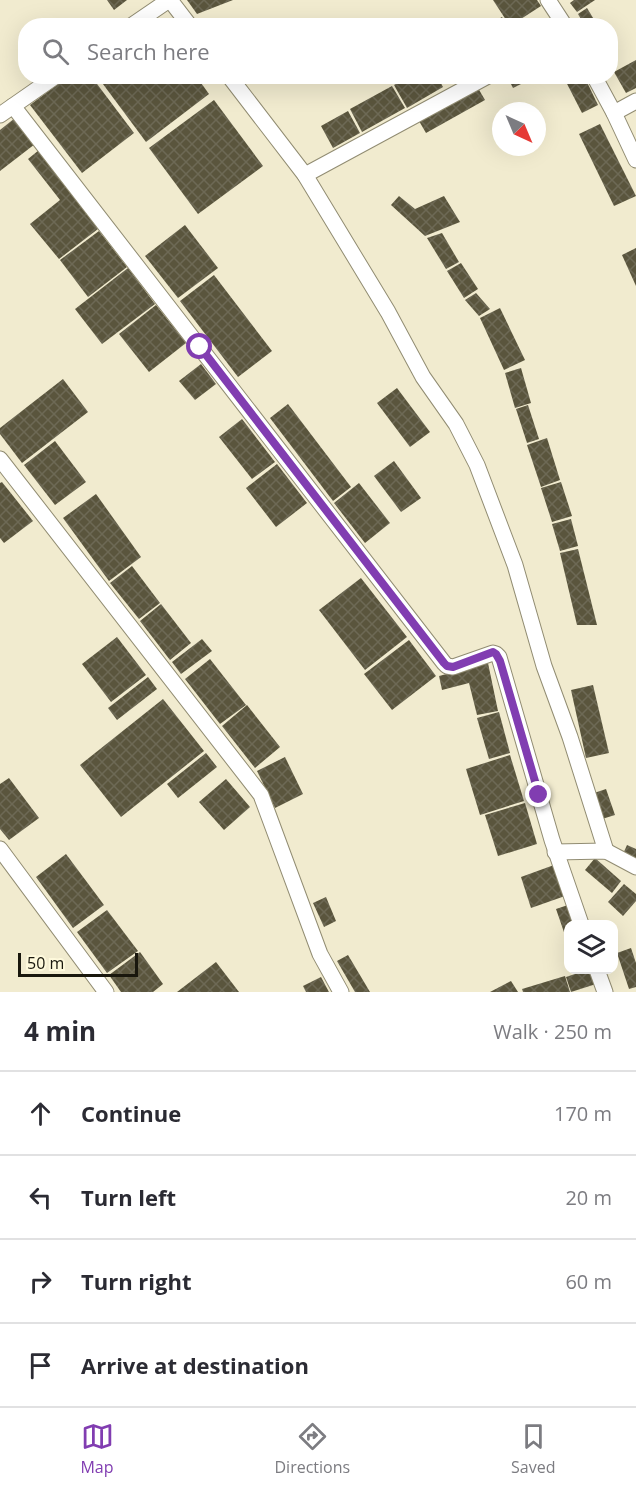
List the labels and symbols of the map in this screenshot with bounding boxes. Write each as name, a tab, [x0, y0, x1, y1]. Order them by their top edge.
north arrow	[492, 102, 546, 156]
route start	[186, 333, 212, 359]
route end	[525, 781, 551, 807]
scale bar	[18, 950, 138, 978]

